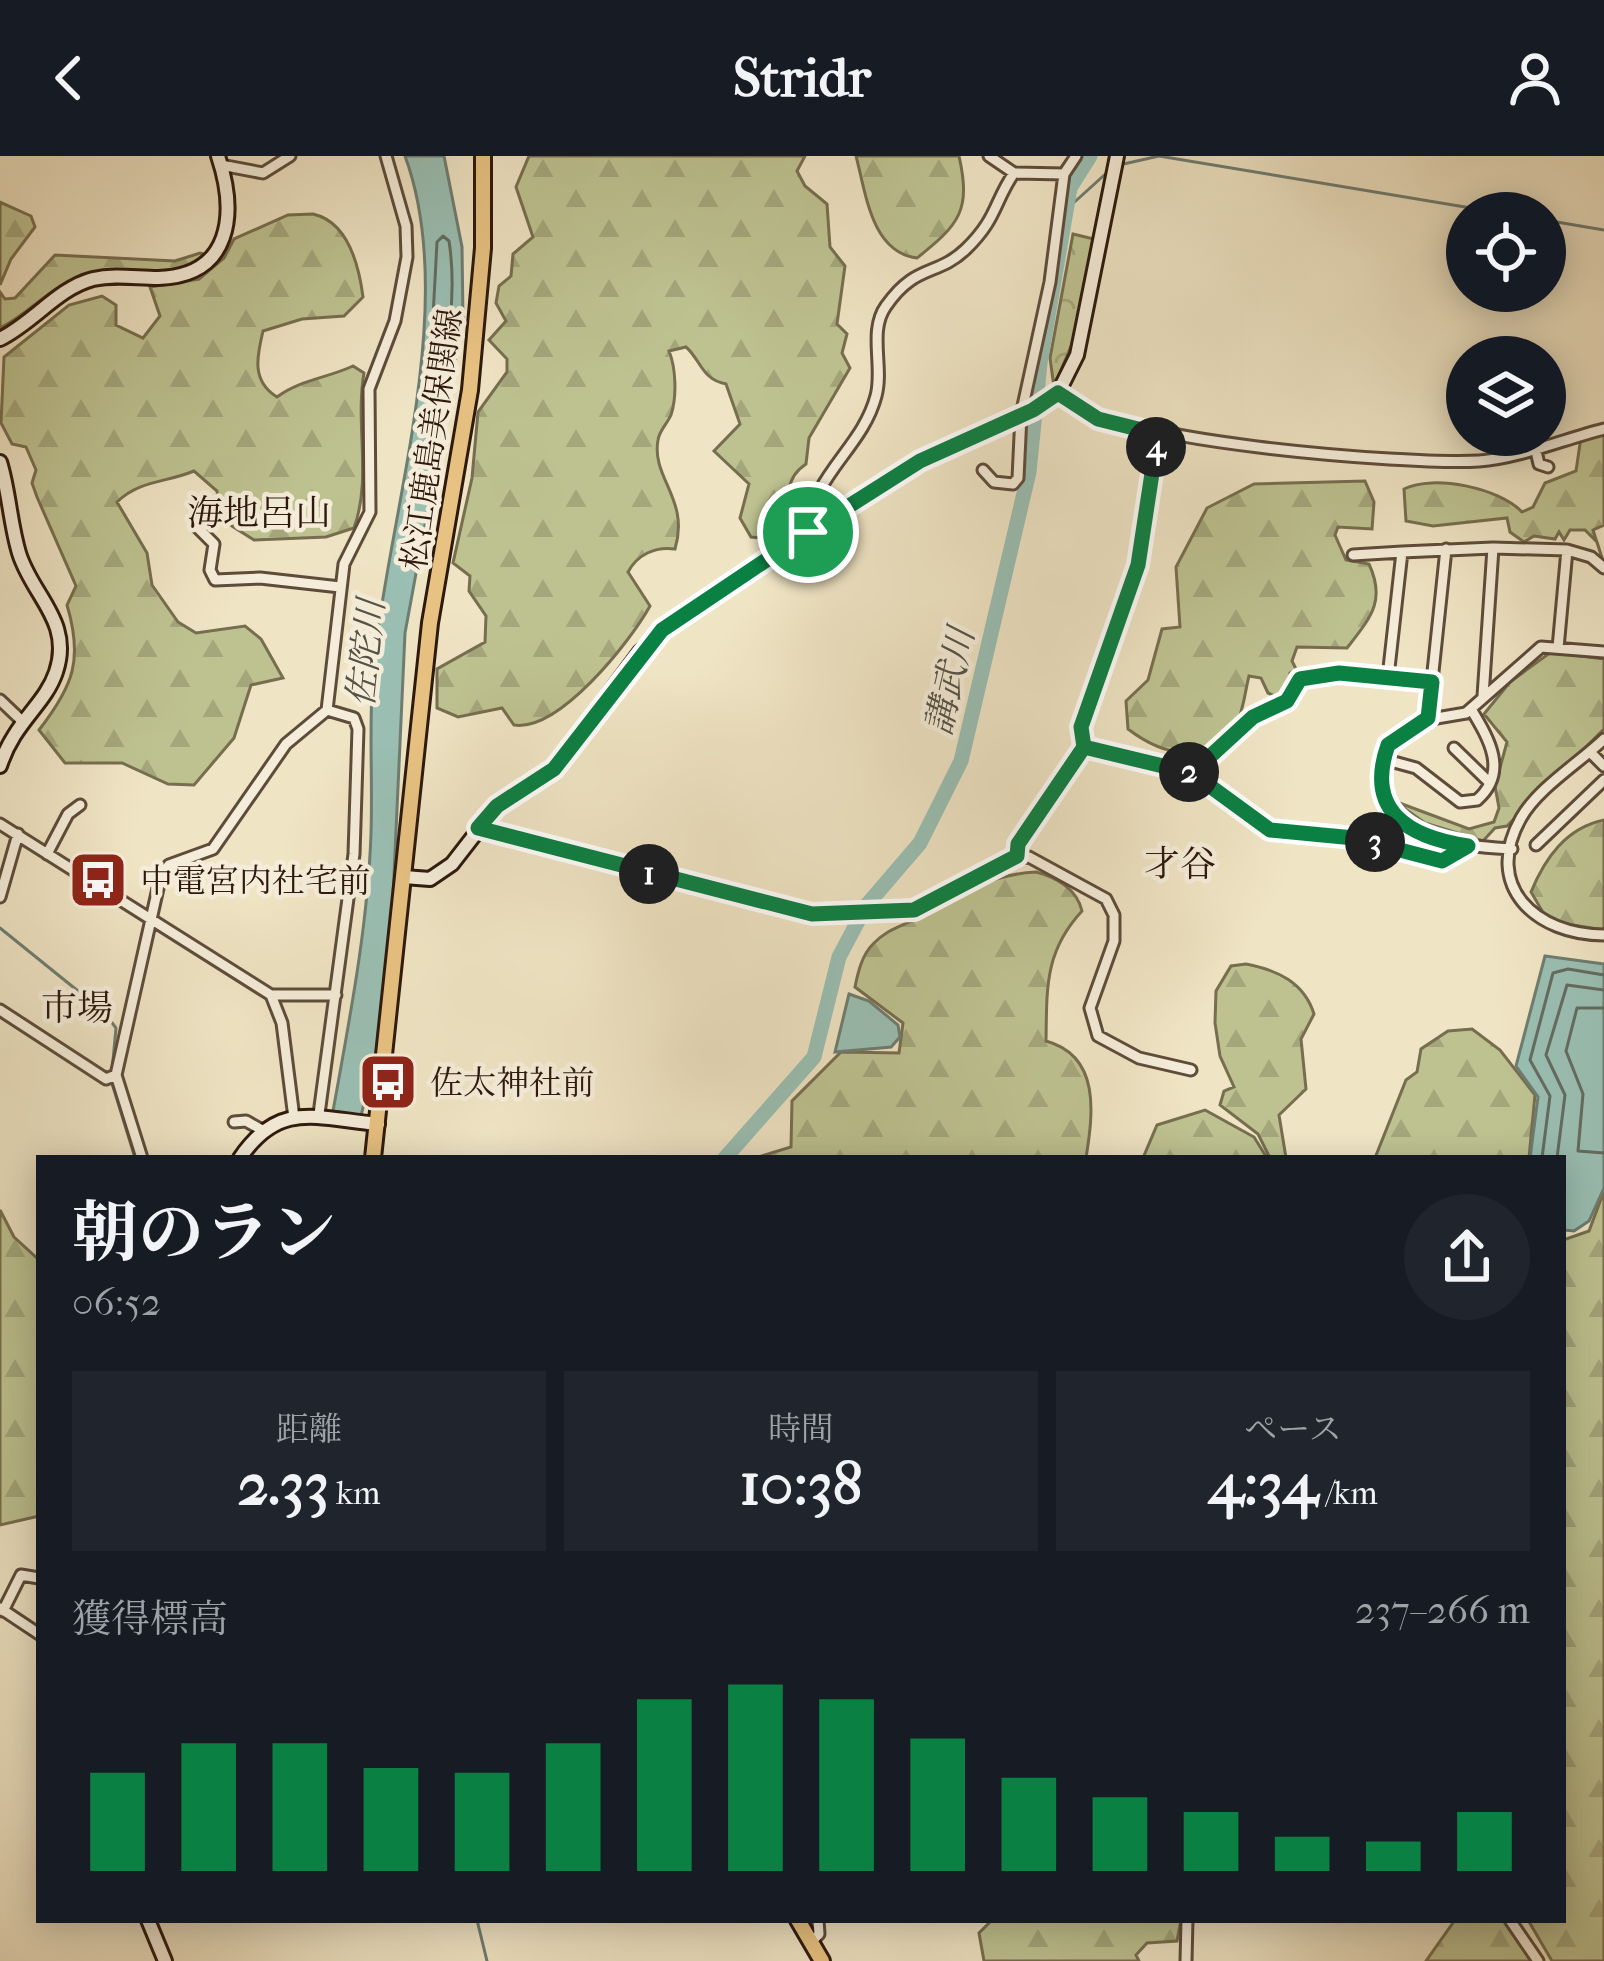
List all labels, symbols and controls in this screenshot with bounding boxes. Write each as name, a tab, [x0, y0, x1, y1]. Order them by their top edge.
icon: back	[36, 45, 102, 111]
icon: person	[1502, 45, 1568, 111]
text: Stridr	[733, 47, 871, 110]
map controls	[1446, 192, 1566, 456]
button: locate	[1446, 192, 1566, 312]
street label: 松江鹿島美保関線	[395, 306, 470, 573]
button: layers	[1446, 336, 1566, 456]
pin: 4	[1126, 417, 1186, 477]
text: 4	[1146, 427, 1166, 466]
pin	[757, 481, 859, 583]
district label: 海地呂山	[187, 492, 331, 534]
icon: arrive	[775, 499, 841, 565]
water label: 佐陀川	[339, 593, 393, 709]
water label: 講武川	[917, 620, 983, 739]
pin: 2	[1159, 742, 1219, 802]
text: 2	[1181, 752, 1197, 791]
pin: 3	[1345, 812, 1405, 872]
text: 3	[1368, 822, 1382, 861]
district label: 才谷	[1144, 843, 1216, 885]
pin: 1	[619, 844, 679, 904]
bus stop icon: 中電宮内社宅前	[67, 849, 129, 911]
text: 1	[643, 854, 655, 893]
place label: 中電宮内社宅前	[140, 862, 371, 901]
district label: 市場	[41, 987, 113, 1029]
bus stop icon: 佐太神社前	[357, 1051, 419, 1113]
place label: 佐太神社前	[430, 1064, 595, 1103]
button: share	[1404, 1194, 1530, 1320]
text: 朝のラン	[72, 1195, 336, 1272]
text: 06:52	[72, 1279, 161, 1325]
text: 距離	[276, 1410, 342, 1449]
text: 時間	[768, 1410, 834, 1449]
text: ペース	[1244, 1410, 1342, 1449]
text: 2.33	[237, 1449, 329, 1520]
text: 10:38	[739, 1449, 863, 1520]
text: 4:34	[1208, 1449, 1318, 1520]
text: km	[329, 1474, 381, 1513]
text: /km	[1318, 1474, 1378, 1513]
text: 237–266 m	[1355, 1587, 1530, 1633]
text: 獲得標高	[72, 1596, 228, 1642]

